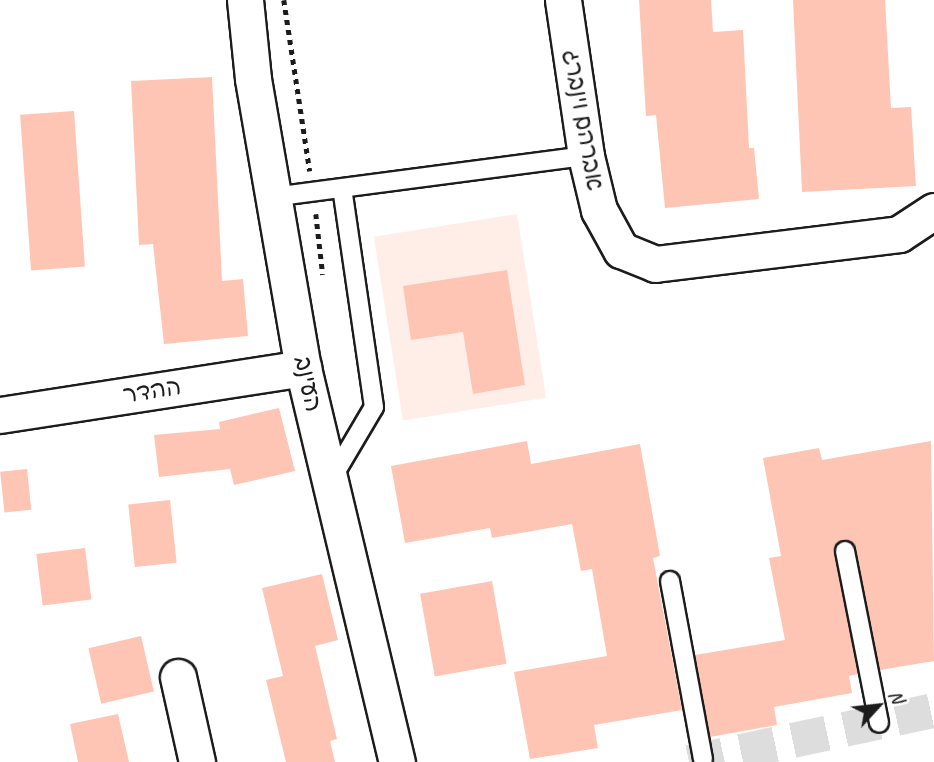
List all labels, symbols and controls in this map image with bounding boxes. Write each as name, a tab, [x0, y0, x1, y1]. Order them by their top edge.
street label: אברהם וינברג	[556, 47, 610, 193]
street label: העינב	[288, 353, 328, 415]
street label: ההדר	[121, 372, 183, 410]
north arrow	[843, 671, 913, 741]
text: N	[883, 686, 910, 707]

